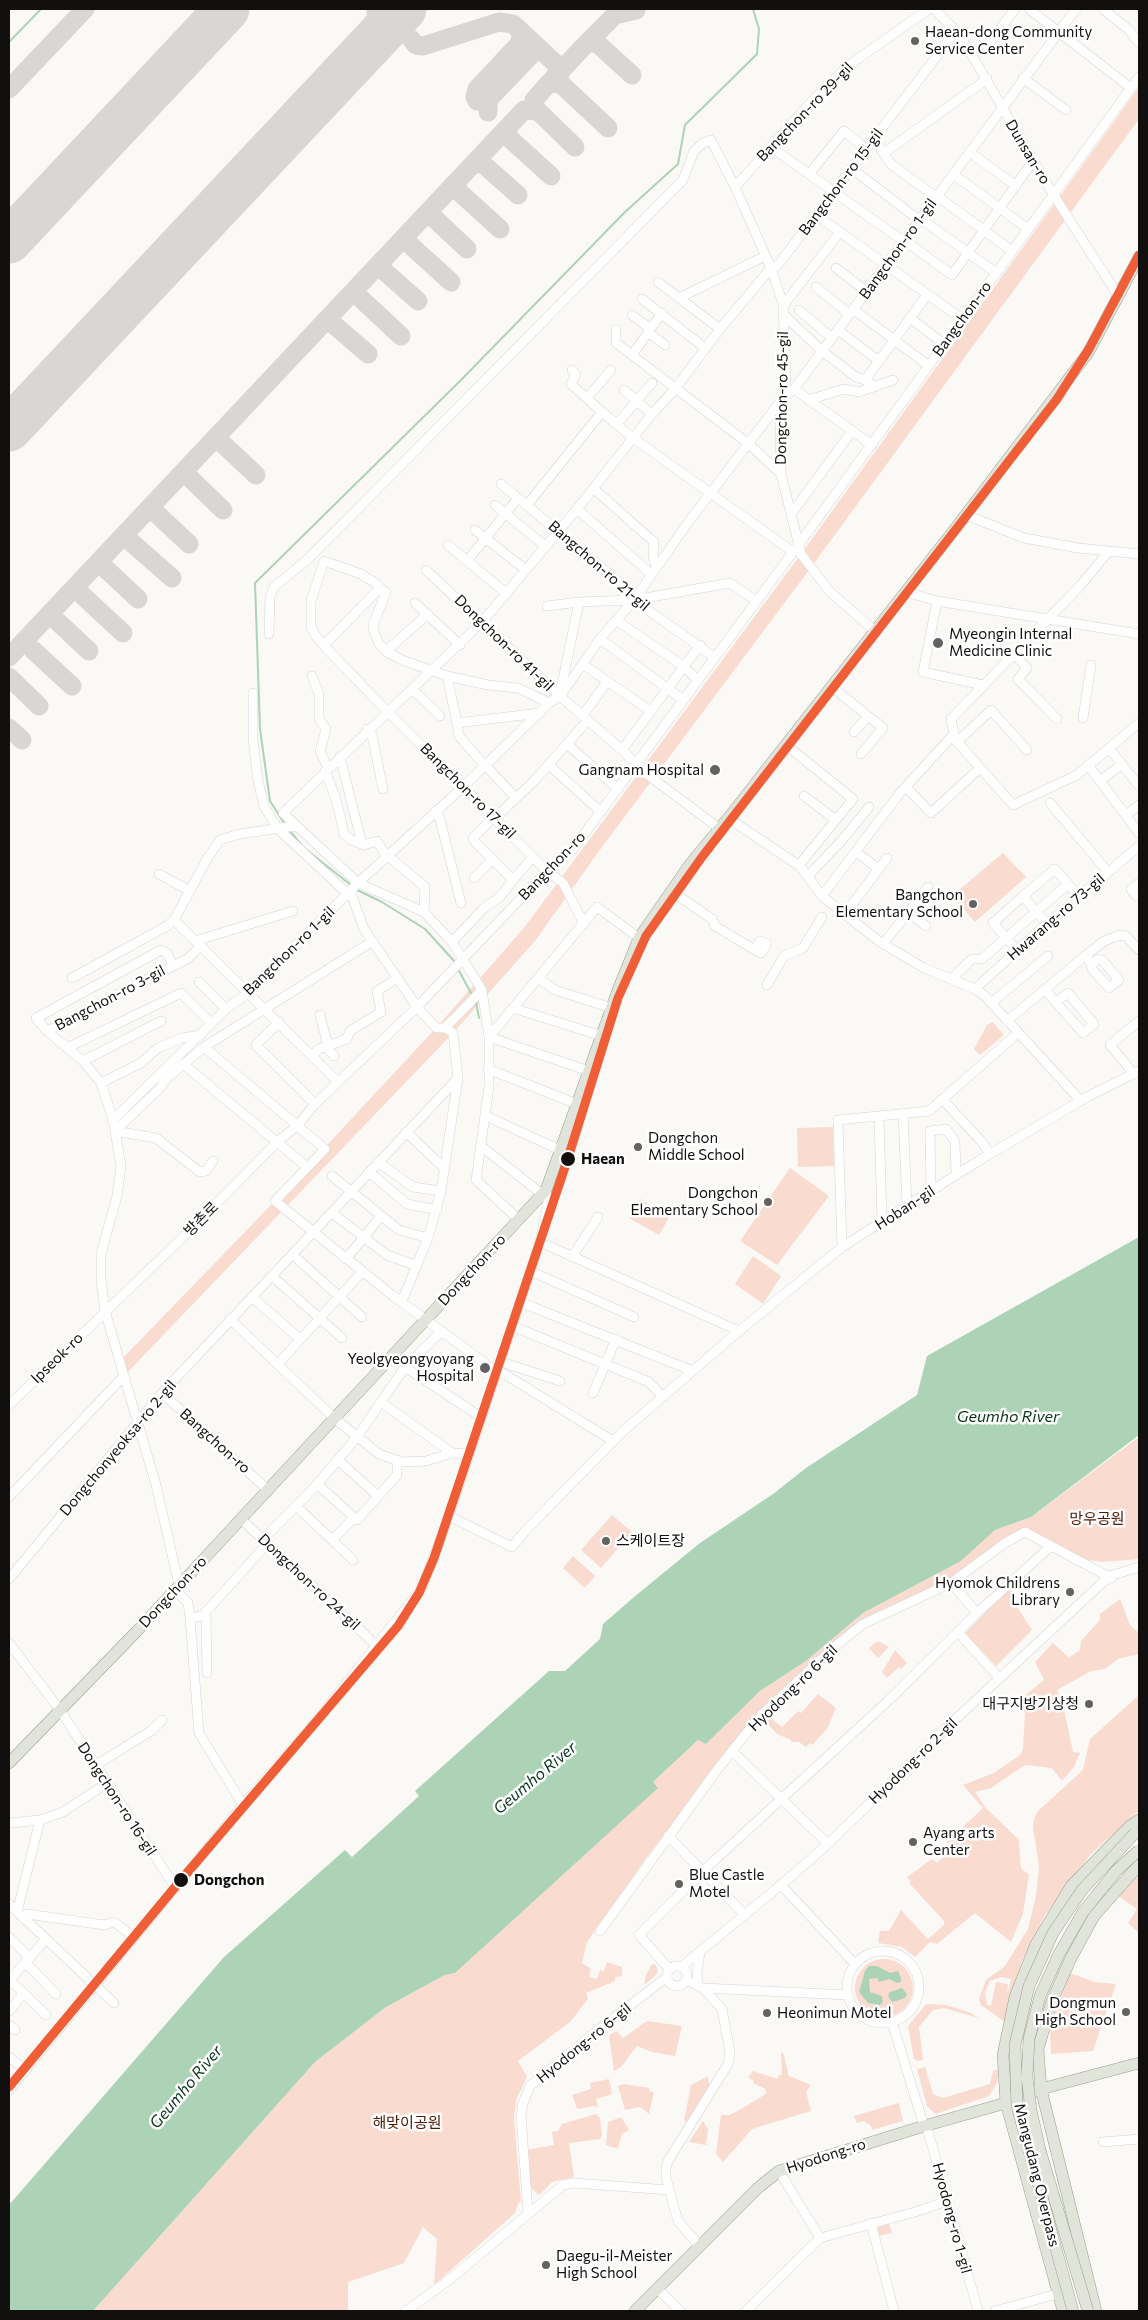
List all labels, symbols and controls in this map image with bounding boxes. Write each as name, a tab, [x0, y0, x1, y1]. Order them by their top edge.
place label: Haean-dong Community Service Center	[925, 23, 1092, 58]
marker: Haean-dong Community Service Center	[909, 35, 921, 47]
street label: Bangchon-ro 29-gil	[753, 59, 857, 165]
street label: Dunsan-ro	[1002, 116, 1054, 188]
street label: Bangchon-ro 15-gil	[795, 125, 887, 239]
street label: Bangchon-ro 1-gil	[855, 195, 941, 303]
street label: Bangchon-ro	[929, 278, 995, 360]
street label: Dongchon-ro 45-gil	[772, 331, 792, 465]
street label: Bangchon-ro 21-gil	[545, 517, 653, 615]
street label: Dongchon-ro 41-gil	[451, 591, 557, 695]
place label: Myeongin Internal Medicine Clinic	[949, 625, 1072, 660]
marker: Myeongin Internal Medicine Clinic	[931, 636, 945, 650]
street label: Bangchon-ro 17-gil	[416, 739, 520, 843]
place label: Gangnam Hospital	[579, 761, 704, 779]
marker: Gangnam Hospital	[708, 763, 722, 777]
street label: Bangchon-ro	[515, 828, 589, 904]
street label: Hwarang-ro 73-gil	[1003, 870, 1109, 964]
place label: Bangchon Elementary School	[836, 886, 963, 921]
marker: Bangchon Elementary School	[967, 898, 979, 910]
street label: Bangchon-ro 1-gil	[240, 903, 338, 999]
street label: Bangchon-ro 3-gil	[52, 961, 168, 1035]
place label: Dongchon Middle School	[648, 1129, 745, 1164]
marker: Dongchon Middle School	[632, 1141, 644, 1153]
marker: Haean	[559, 1150, 577, 1168]
place label: Haean	[581, 1150, 625, 1168]
street label: Hoban-gil	[872, 1182, 938, 1234]
place label: Dongchon Elementary School	[631, 1184, 758, 1219]
marker: Dongchon Elementary School	[762, 1196, 774, 1208]
street label: 방촌로	[180, 1198, 222, 1240]
street label: Dongchon-ro	[434, 1231, 510, 1309]
street label: Ipseok-ro	[27, 1329, 87, 1387]
place label: Yeolgyeongyoyang Hospital	[347, 1350, 474, 1385]
marker: Yeolgyeongyoyang Hospital	[478, 1361, 492, 1375]
street label: Dongchonyeoksa-ro 2-gil	[56, 1377, 180, 1519]
street label: Bangchon-ro	[176, 1405, 254, 1477]
water label: Geumho River	[957, 1407, 1059, 1427]
park label: 망우공원	[1069, 1510, 1125, 1528]
street label: Dongchon-ro 24-gil	[254, 1530, 364, 1634]
place label: 스케이트장	[616, 1532, 685, 1550]
marker: 스케이트장	[600, 1535, 612, 1547]
street label: Dongchon-ro	[135, 1553, 211, 1631]
place label: Hyomok Childrens Library	[935, 1574, 1060, 1609]
marker: Hyomok Childrens Library	[1064, 1586, 1076, 1598]
street label: Hyodong-ro 6-gil	[745, 1641, 841, 1735]
place label: 대구지방기상청	[982, 1695, 1079, 1713]
marker: 대구지방기상청	[1083, 1698, 1095, 1710]
street label: Hyodong-ro 2-gil	[865, 1714, 961, 1808]
water label: Geumho River	[490, 1738, 580, 1818]
street label: Dongchon-ro 16-gil	[74, 1739, 160, 1859]
place label: Ayang arts Center	[923, 1824, 995, 1859]
marker: Ayang arts Center	[907, 1836, 919, 1848]
place label: Blue Castle Motel	[689, 1866, 764, 1901]
marker: Dongchon	[172, 1871, 190, 1889]
place label: Dongchon	[194, 1871, 264, 1889]
marker: Blue Castle Motel	[673, 1878, 685, 1890]
place label: Dongmun High School	[1035, 1994, 1116, 2029]
street label: Hyodong-ro 6-gil	[533, 1999, 635, 2087]
place label: Heonimun Motel	[777, 2004, 891, 2022]
marker: Dongmun High School	[1120, 2006, 1132, 2018]
marker: Heonimun Motel	[761, 2007, 773, 2019]
water label: Geumho River	[146, 2042, 226, 2132]
street label: Mangudang Overpass	[1010, 2101, 1064, 2249]
park label: 해맞이공원	[373, 2114, 441, 2132]
street label: Hyodong-ro	[784, 2135, 868, 2177]
street label: Hyodong-ro 1-gil	[929, 2161, 975, 2275]
place label: Daegu-il-Meister High School	[556, 2247, 672, 2282]
marker: Daegu-il-Meister High School	[540, 2259, 552, 2271]

